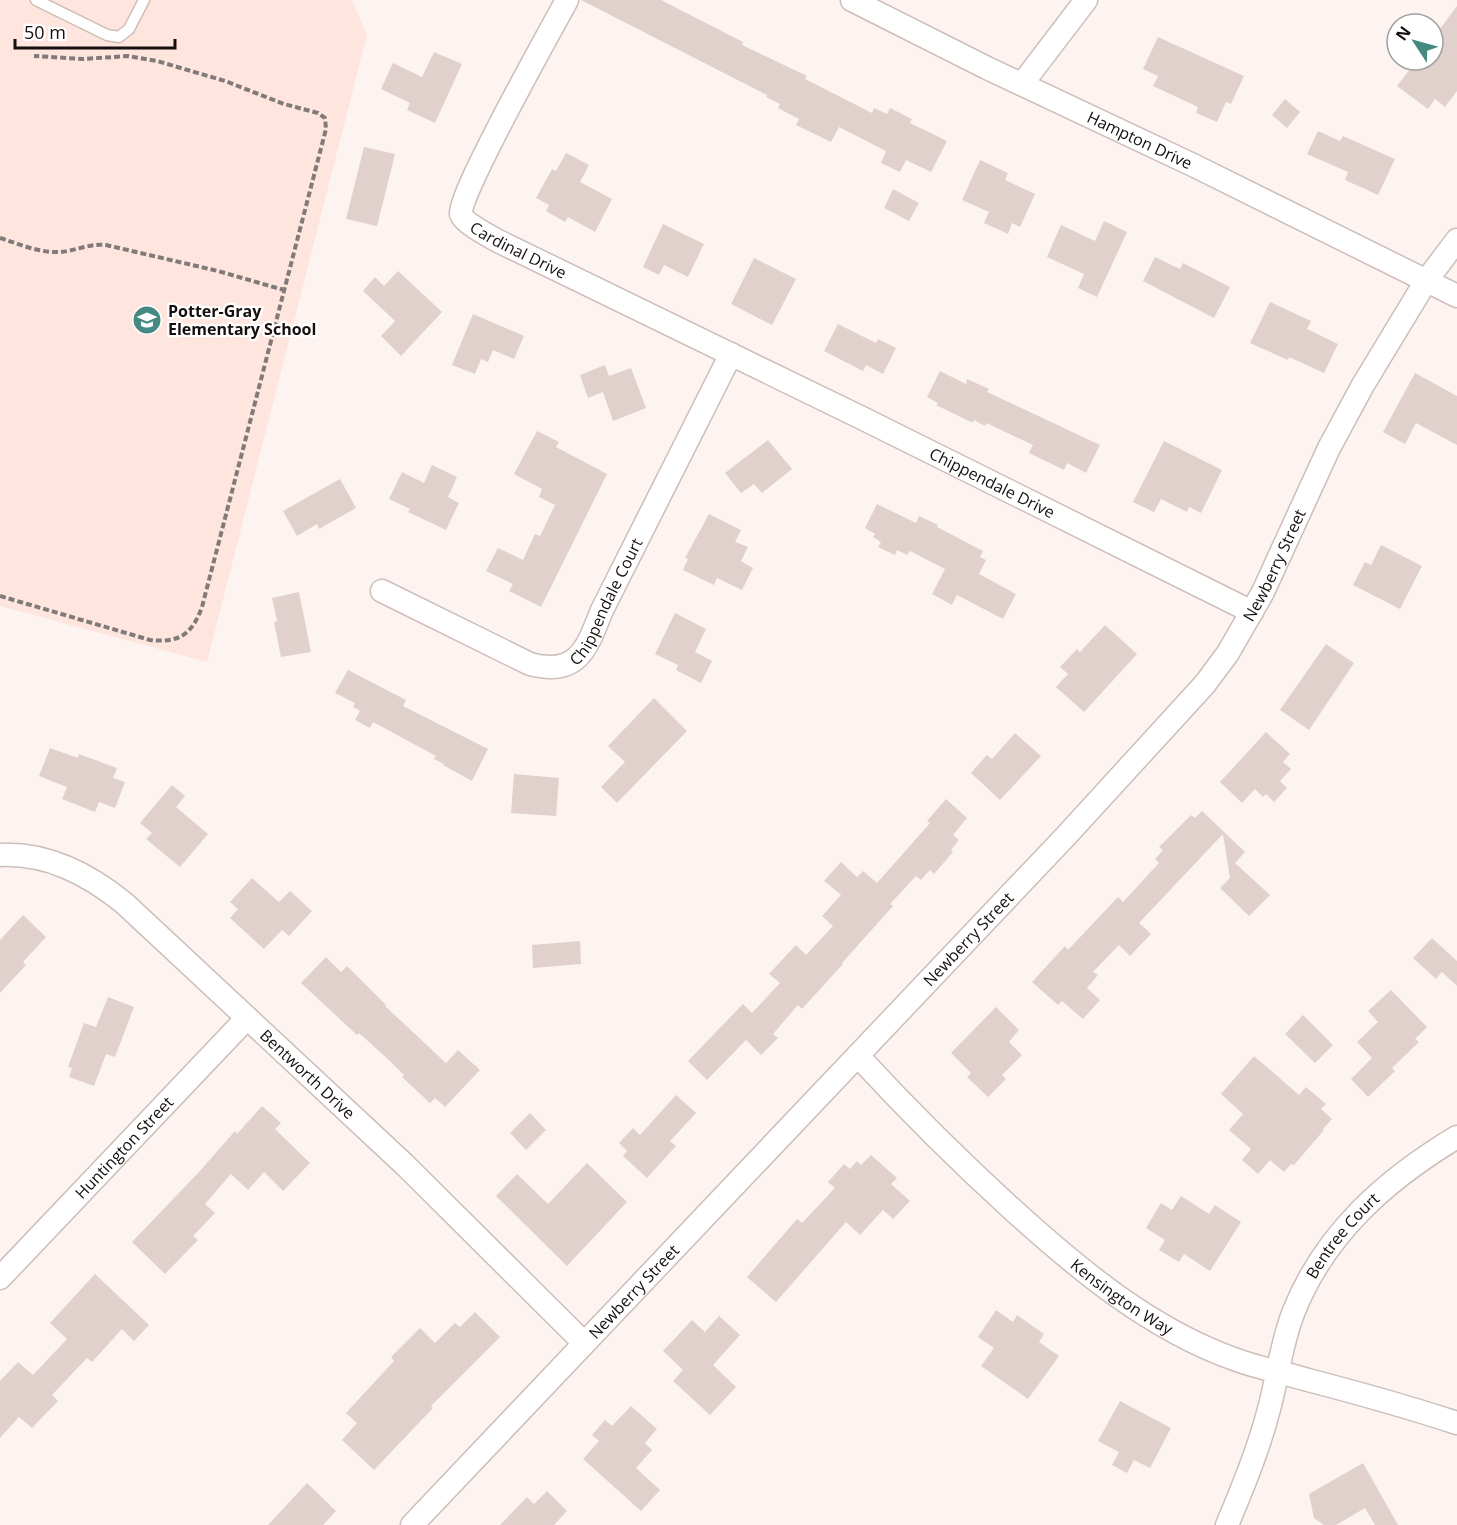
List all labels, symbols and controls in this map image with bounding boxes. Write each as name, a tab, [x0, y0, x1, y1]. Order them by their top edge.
scale bar	[15, 12, 176, 50]
north arrow	[1385, 12, 1445, 72]
text: 50 m	[24, 20, 66, 44]
text: N	[1390, 21, 1416, 45]
street label: Hampton Drive	[1084, 106, 1196, 174]
street label: Cardinal Drive	[466, 216, 570, 284]
place label: Potter-Gray Elementary School	[168, 300, 316, 340]
school or university icon: Potter-Gray Elementary School	[131, 304, 163, 336]
street label: Chippendale Drive	[926, 442, 1059, 523]
street label: Newberry Street	[1238, 505, 1311, 625]
street label: Chippendale Court	[565, 534, 648, 670]
street label: Newberry Street	[918, 887, 1018, 991]
street label: Bentworth Drive	[255, 1024, 360, 1124]
street label: Huntington Street	[70, 1091, 178, 1204]
street label: Bentree Court	[1301, 1187, 1384, 1283]
street label: Newberry Street	[584, 1239, 684, 1343]
street label: Kensington Way	[1066, 1254, 1178, 1340]

